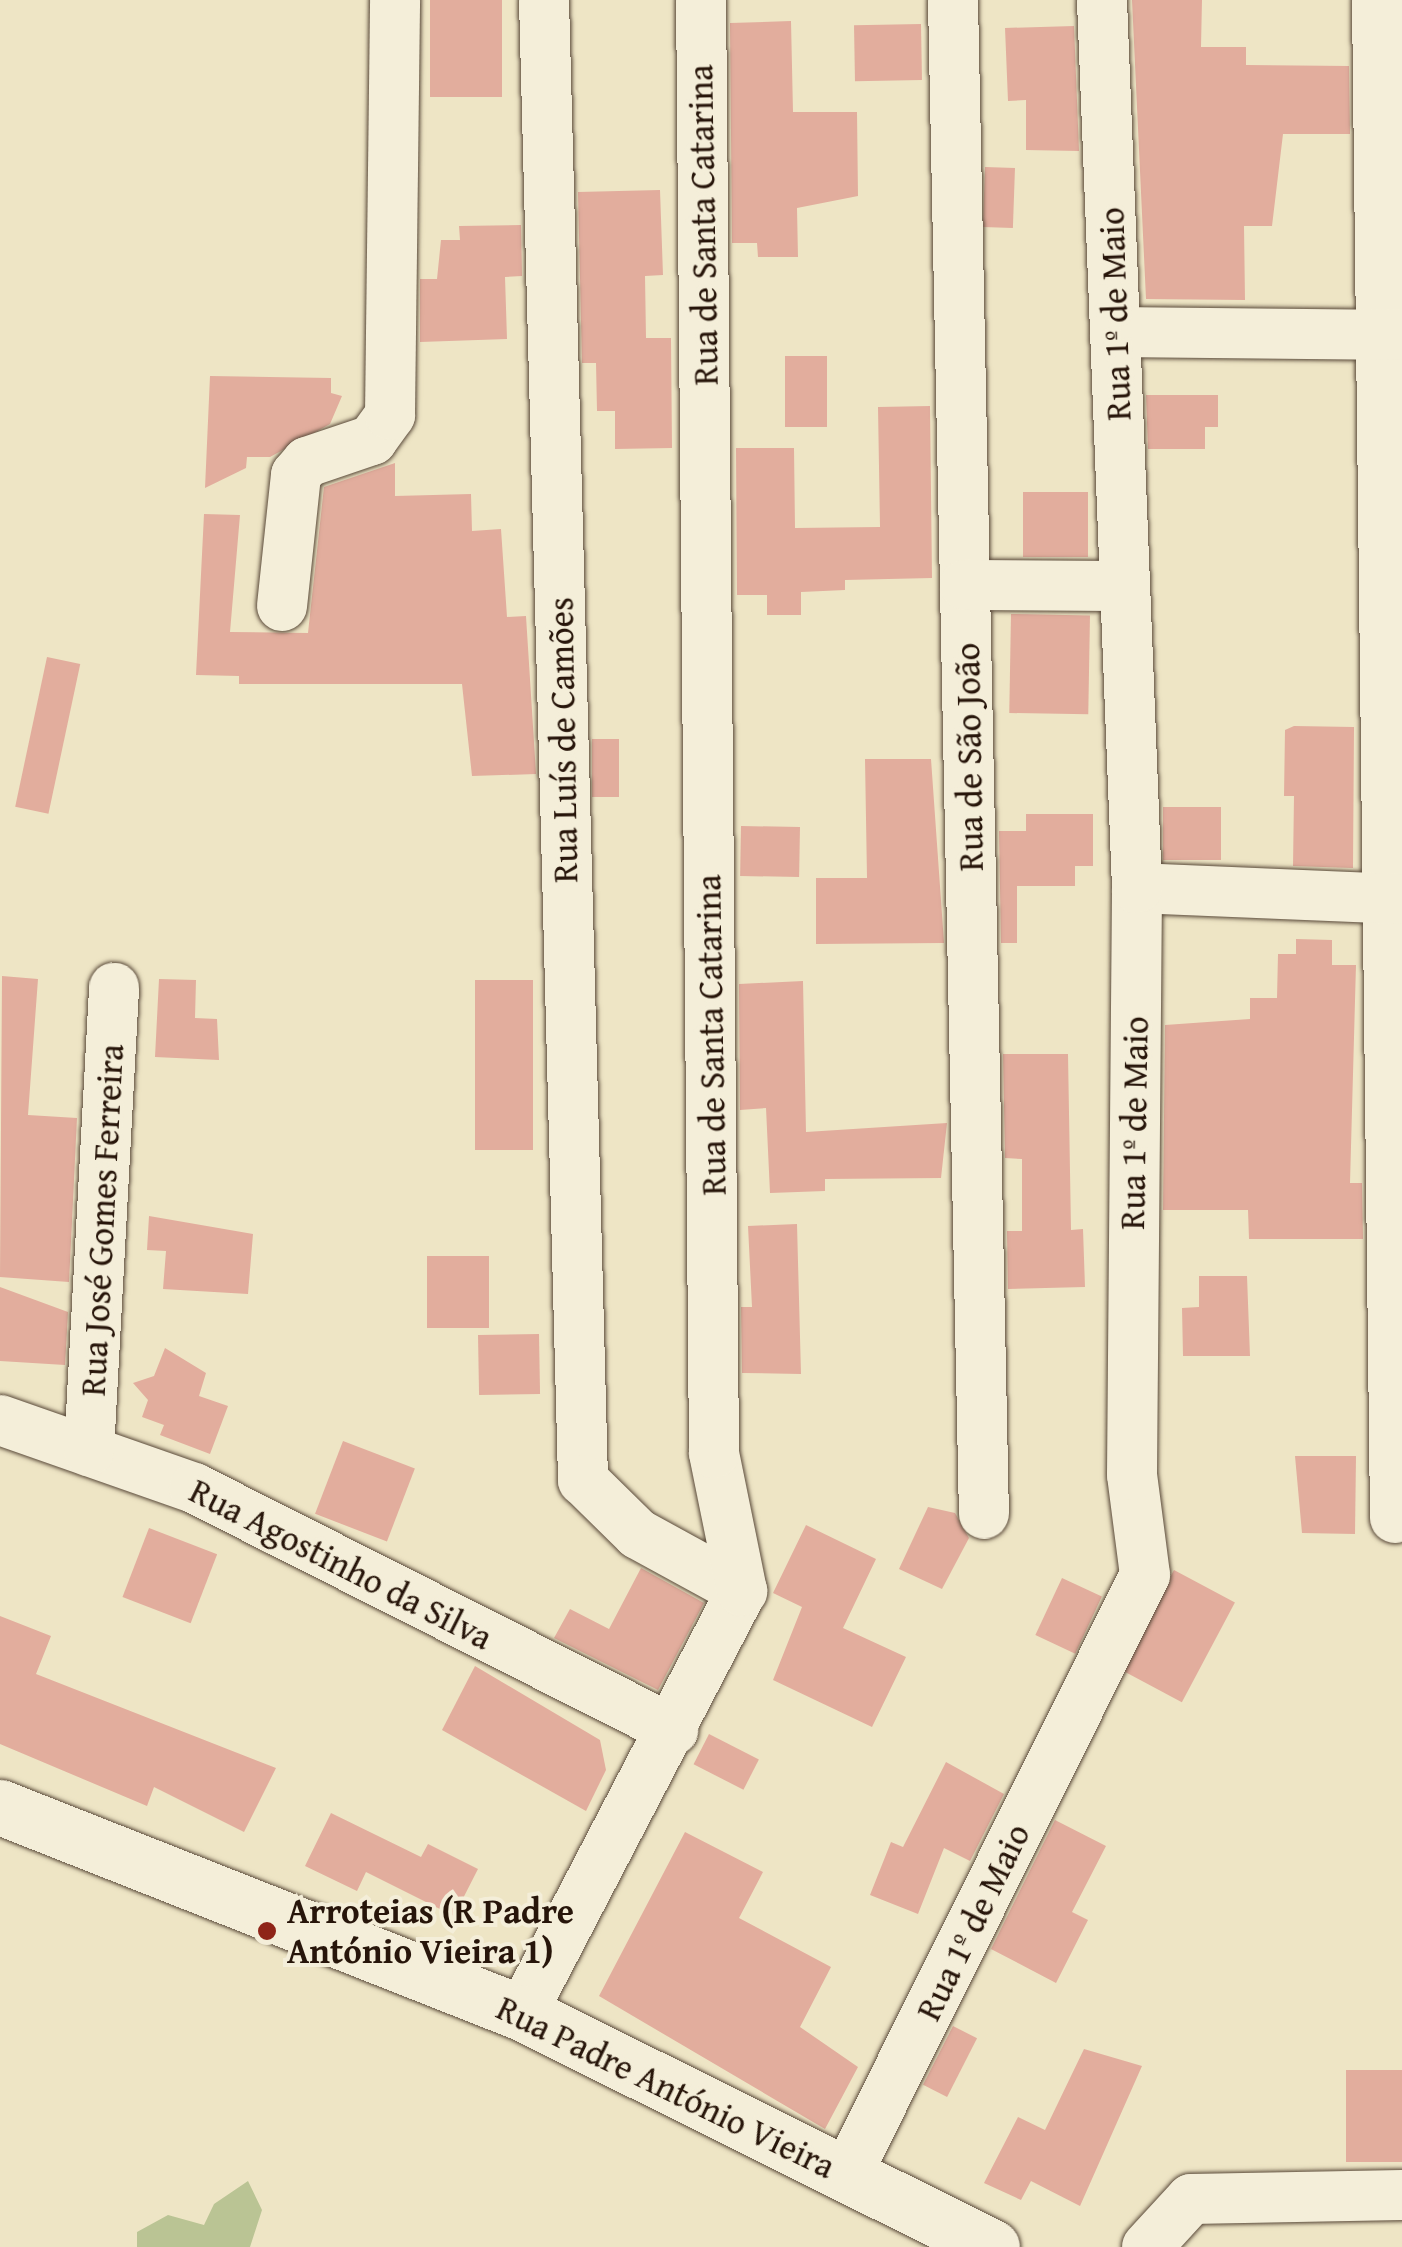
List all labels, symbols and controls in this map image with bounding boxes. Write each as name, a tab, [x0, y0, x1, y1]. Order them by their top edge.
street label: Rua de Santa Catarina	[679, 64, 727, 386]
street label: Rua 1º de Maio	[1090, 207, 1140, 421]
street label: Rua Luís de Camões	[540, 597, 586, 883]
street label: Rua de São João	[946, 642, 992, 872]
street label: Rua de Santa Catarina	[687, 874, 735, 1196]
street label: Rua 1º de Maio	[1111, 1016, 1157, 1230]
street label: Rua José Gomes Ferreira	[72, 1043, 132, 1397]
street label: Rua Agostinho da Silva	[183, 1470, 499, 1658]
street label: Rua 1º de Maio	[907, 1817, 1039, 2027]
place label: Arroteias (R Padre António Vieira 1)	[287, 1890, 574, 1972]
marker: Arroteias (R Padre António Vieira 1)	[256, 1920, 278, 1942]
street label: Rua Padre António Vieira	[490, 1987, 842, 2187]

